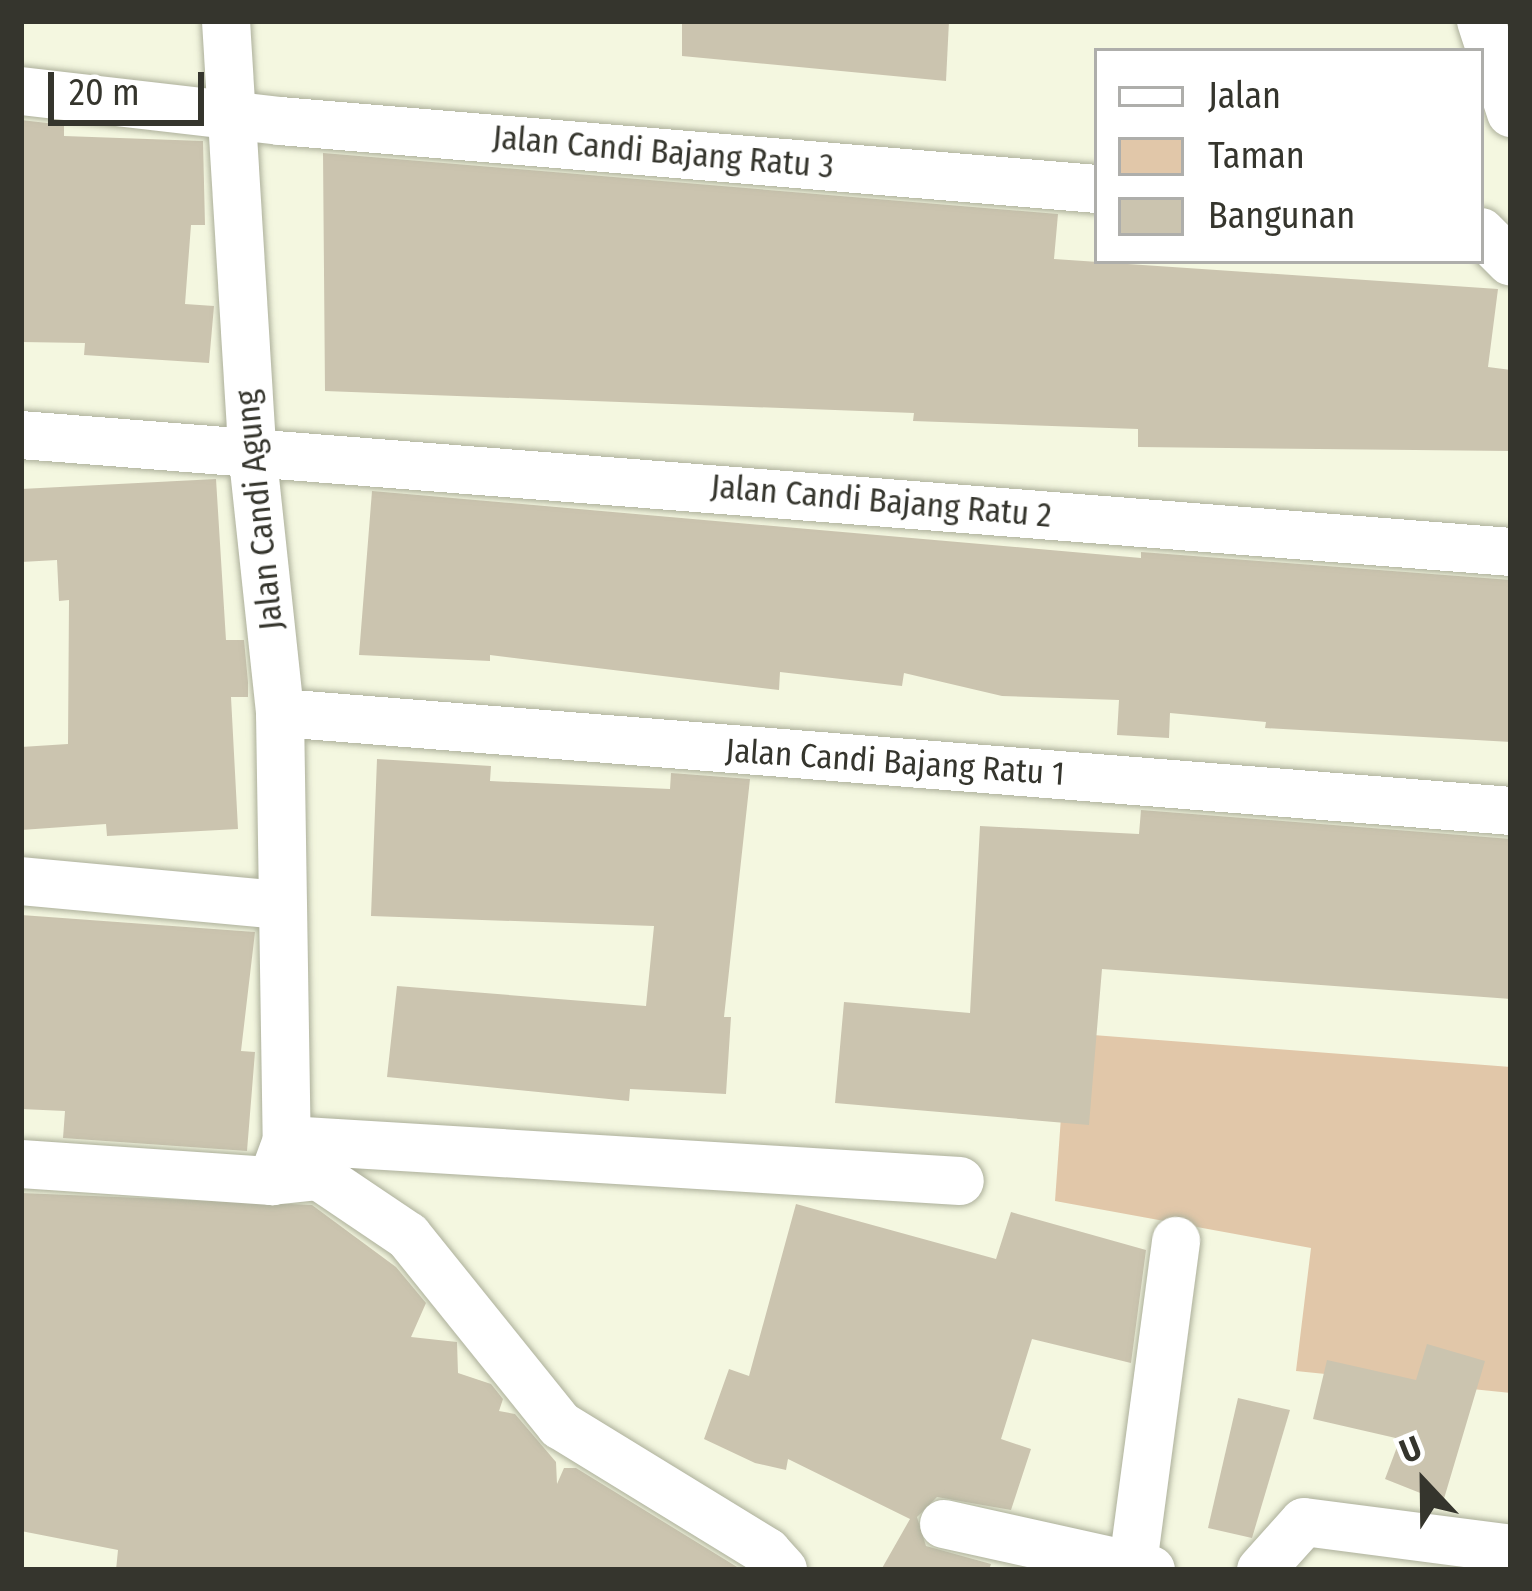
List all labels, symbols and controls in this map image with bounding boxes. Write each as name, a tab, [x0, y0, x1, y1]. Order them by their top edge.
scale bar	[54, 48, 210, 122]
legend	[1094, 48, 1484, 264]
text: 20 m	[69, 71, 140, 115]
text: Jalan	[1208, 74, 1281, 118]
street label: Jalan Candi Bajang Ratu 3	[491, 118, 835, 188]
text: Taman	[1208, 134, 1305, 178]
text: Bangunan	[1208, 194, 1355, 238]
street label: Jalan Candi Agung	[228, 388, 292, 632]
street label: Jalan Candi Bajang Ratu 2	[709, 467, 1053, 537]
street label: Jalan Candi Bajang Ratu 1	[724, 731, 1066, 795]
north arrow	[1364, 1423, 1484, 1543]
text: U	[1394, 1427, 1427, 1472]

